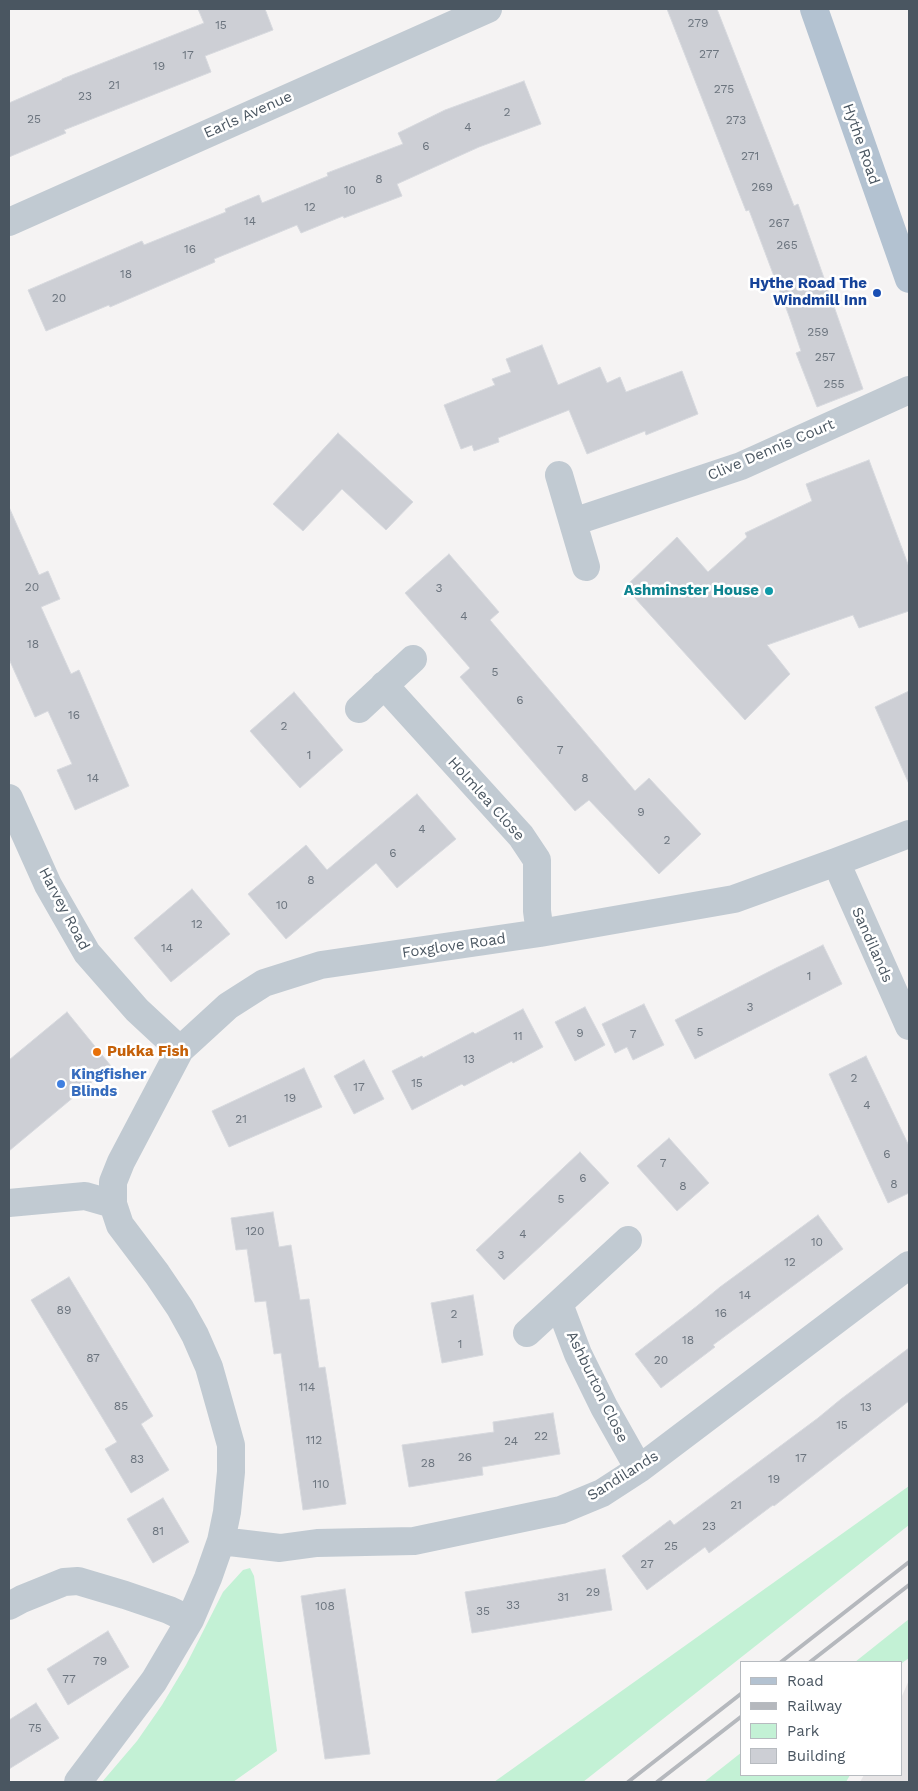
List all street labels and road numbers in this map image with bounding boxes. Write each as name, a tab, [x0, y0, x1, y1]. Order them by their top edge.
street label: Earls Avenue	[201, 87, 295, 143]
street label: Hythe Road	[839, 101, 883, 187]
street label: Clive Dennis Court	[705, 415, 837, 485]
street label: Holmlea Close	[444, 754, 528, 844]
street label: Harvey Road	[35, 865, 93, 953]
street label: Sandilands	[847, 905, 897, 985]
street label: Foxglove Road	[401, 930, 507, 962]
street label: Ashburton Close	[562, 1328, 632, 1446]
street label: Sandilands	[584, 1447, 662, 1505]

